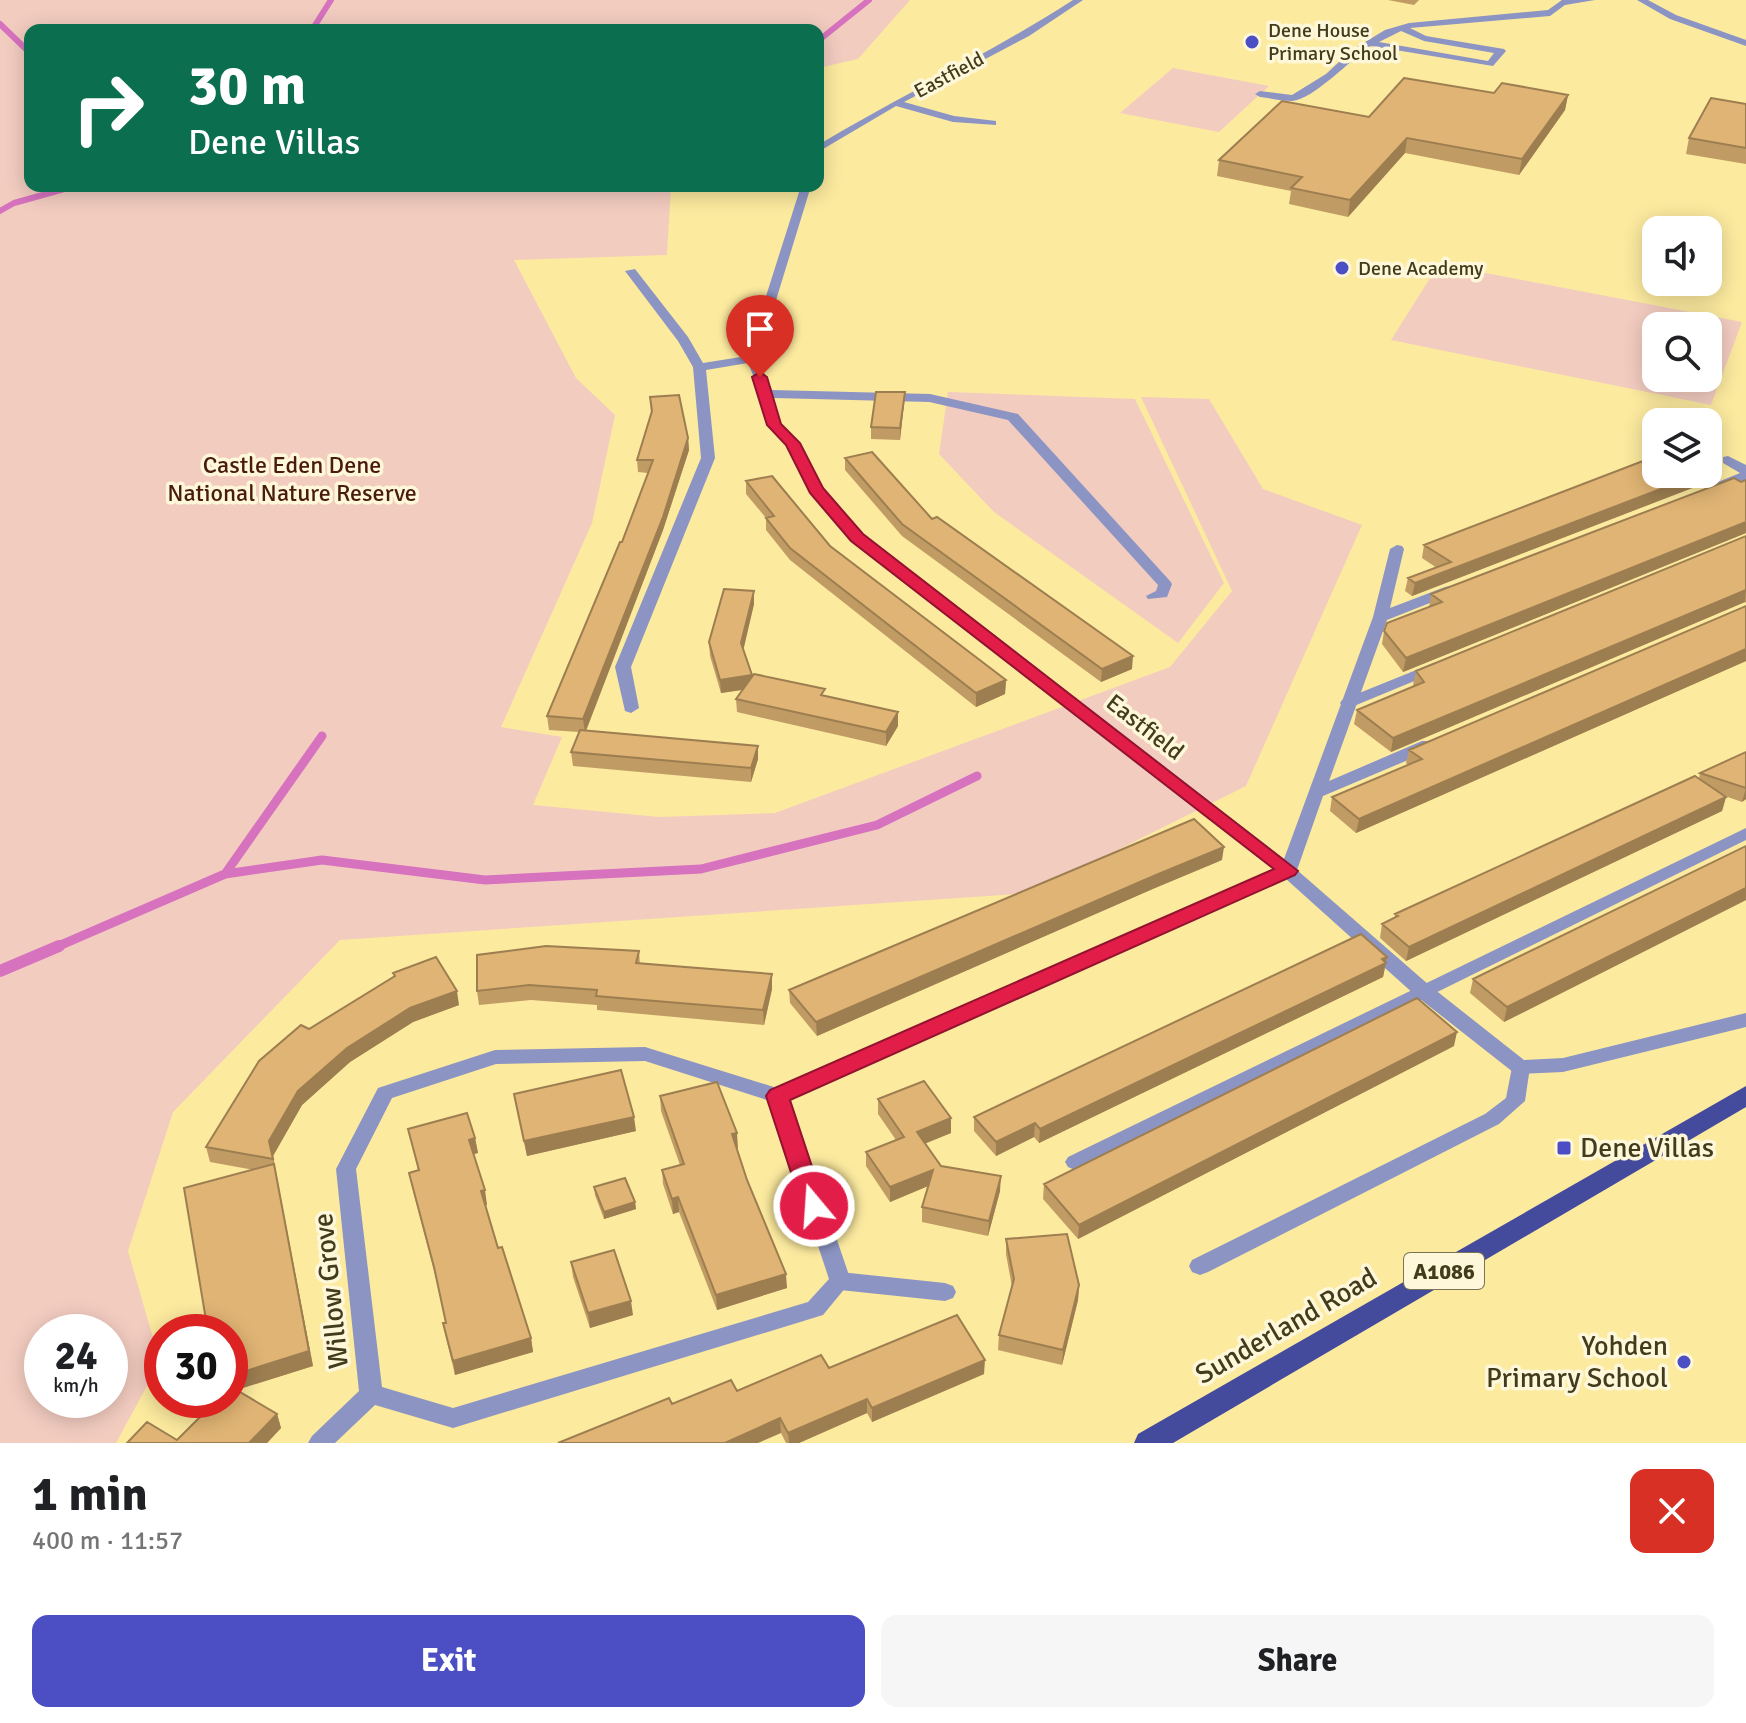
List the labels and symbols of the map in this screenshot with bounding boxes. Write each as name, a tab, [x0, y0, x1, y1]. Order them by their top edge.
place label: Dene House Primary School	[1268, 18, 1398, 66]
marker: Dene House Primary School	[1243, 33, 1261, 51]
street label: Eastfield	[910, 46, 988, 104]
place label: Dene Academy	[1358, 256, 1484, 281]
marker: Dene Academy	[1333, 259, 1351, 277]
pin	[726, 295, 794, 377]
park label: Castle Eden Dene National Nature Reserve	[167, 450, 417, 508]
street label: Eastfield	[1100, 687, 1190, 767]
place label: Dene Villas	[1580, 1131, 1714, 1165]
marker: Dene Villas	[1555, 1139, 1573, 1157]
position arrow	[772, 1164, 856, 1248]
street label: Willow Grove	[306, 1211, 356, 1371]
road number: A1086	[1404, 1253, 1484, 1289]
street label: Sunderland Road	[1189, 1260, 1383, 1392]
speed limit sign: 30	[144, 1314, 248, 1418]
place label: Yohden Primary School	[1486, 1329, 1668, 1395]
marker: Yohden Primary School	[1675, 1353, 1693, 1371]

